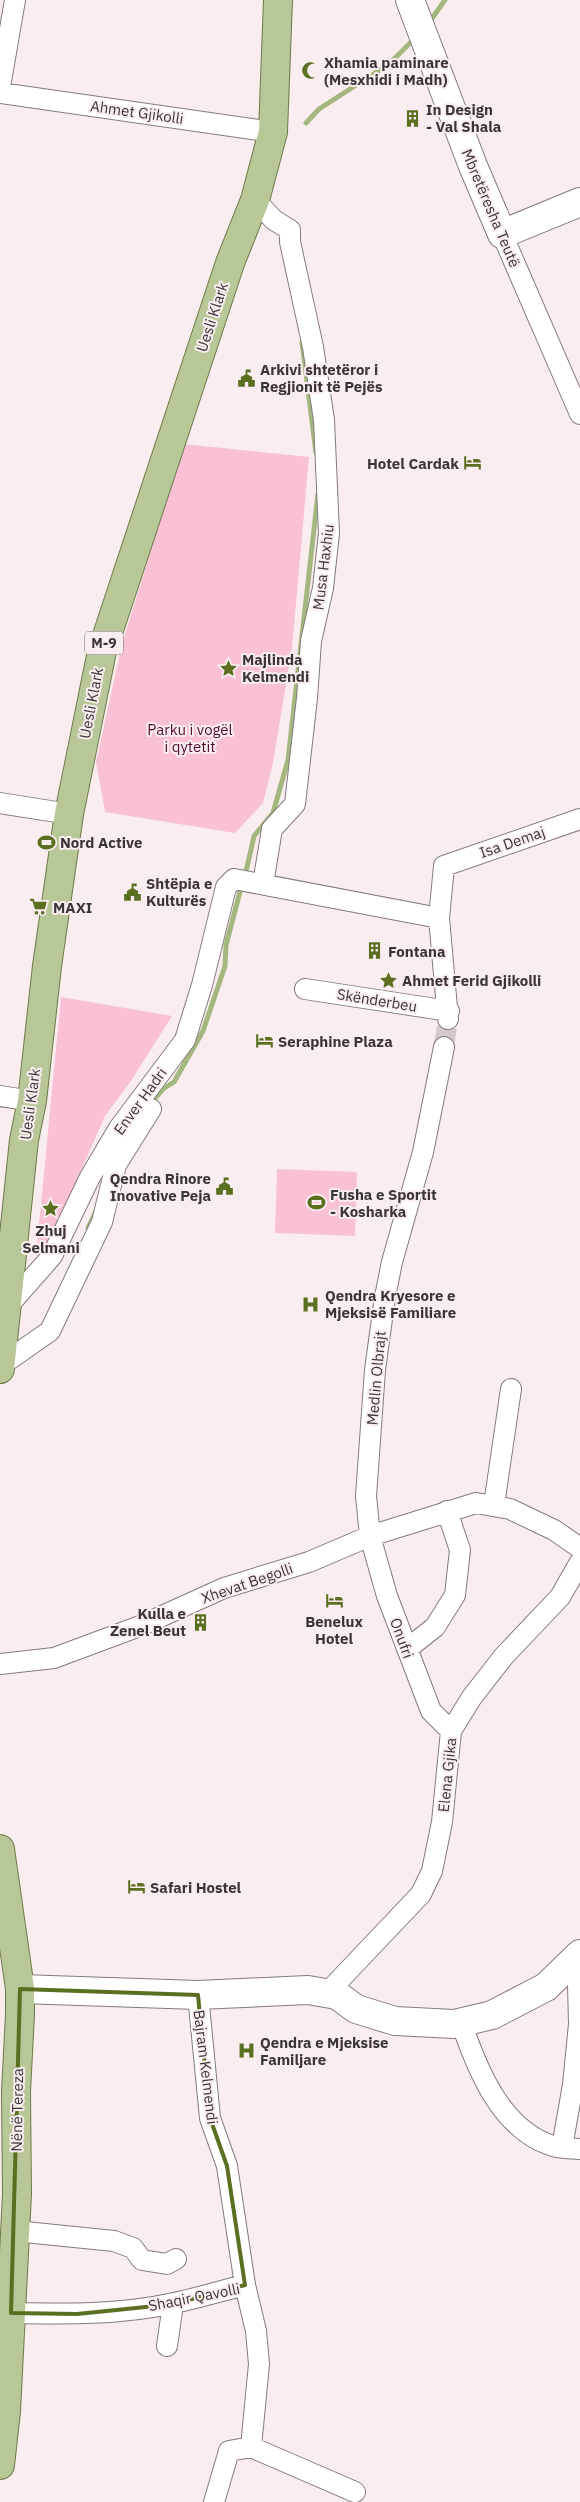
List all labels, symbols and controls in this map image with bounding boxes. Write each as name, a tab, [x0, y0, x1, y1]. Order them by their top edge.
place label: Xhamia paminare (Mesxhidi i Madh)	[324, 53, 449, 89]
mosque icon: Xhamia paminare (Mesxhidi i Madh)	[300, 61, 320, 81]
street label: Ahmet Gjikolli	[89, 96, 185, 128]
place label: In Design - Val Shala	[426, 100, 502, 136]
building icon: In Design - Val Shala	[402, 108, 422, 128]
street label: Mbretëresha Teutë	[457, 146, 525, 270]
street label: Uesli Klark	[192, 280, 232, 354]
place label: Arkivi shtetëror i Regjionit të Pejës	[260, 360, 383, 396]
public building icon: Arkivi shtetëror i Regjionit të Pejës	[236, 368, 256, 388]
hotel icon: Hotel Cardak	[463, 453, 483, 473]
place label: Hotel Cardak	[367, 454, 459, 473]
street label: Musa Haxhiu	[308, 523, 338, 611]
road number: M-9	[85, 632, 123, 654]
place label: Majlinda Kelmendi	[242, 650, 309, 686]
place icon: Majlinda Kelmendi	[218, 658, 238, 678]
street label: Uesli Klark	[75, 666, 107, 740]
park label: Parku i vogël i qytetit	[147, 720, 233, 756]
street label: Isa Demaj	[477, 822, 547, 862]
sports icon: Nord Active	[36, 832, 56, 852]
place label: Nord Active	[60, 833, 142, 852]
place label: Shtëpia e Kulturës	[146, 874, 212, 910]
public building icon: Shtëpia e Kulturës	[122, 882, 142, 902]
supermarket icon: MAXI	[29, 897, 49, 917]
place label: MAXI	[53, 898, 92, 917]
building icon: Fontana	[364, 941, 384, 961]
place label: Fontana	[388, 942, 446, 961]
place icon: Ahmet Ferid Gjikolli	[378, 970, 398, 990]
place label: Ahmet Ferid Gjikolli	[402, 971, 541, 990]
street label: Skënderbeu	[336, 984, 418, 1016]
hotel icon: Seraphine Plaza	[254, 1031, 274, 1051]
place label: Seraphine Plaza	[278, 1032, 393, 1051]
street label: Enver Hadri	[109, 1064, 171, 1138]
street label: Uesli Klark	[16, 1067, 44, 1141]
place label: Qendra Rinore Inovative Peja	[110, 1169, 211, 1205]
public building icon: Qendra Rinore Inovative Peja	[215, 1177, 235, 1197]
place label: Fusha e Sportit - Kosharka	[330, 1185, 437, 1221]
sports icon: Fusha e Sportit - Kosharka	[306, 1193, 326, 1213]
place icon: Zhuj Selmani	[41, 1199, 61, 1219]
place label: Zhuj Selmani	[22, 1221, 80, 1257]
place label: Qendra Kryesore e Mjeksisë Familiare	[325, 1286, 456, 1322]
hospital icon: Qendra Kryesore e Mjeksisë Familiare	[301, 1294, 321, 1314]
street label: Medlin Olbrajt	[362, 1330, 390, 1426]
street label: Xhevat Begolli	[199, 1558, 295, 1608]
hotel icon: Benelux Hotel	[324, 1590, 344, 1610]
place label: Kulla e Zenel Beut	[110, 1604, 186, 1640]
building icon: Kulla e Zenel Beut	[190, 1612, 210, 1632]
place label: Benelux Hotel	[305, 1612, 363, 1648]
street label: Onufri	[386, 1615, 418, 1661]
street label: Elena Gjika	[434, 1737, 460, 1813]
hotel icon: Safari Hostel	[126, 1877, 146, 1897]
place label: Safari Hostel	[150, 1878, 242, 1897]
street label: Bajram Kelmendi	[190, 2009, 222, 2125]
place label: Qendra e Mjeksise Familjare	[260, 2033, 388, 2069]
hospital icon: Qendra e Mjeksise Familjare	[236, 2041, 256, 2061]
street label: Nënë Tereza	[7, 2068, 27, 2152]
street label: Shaqir Qavolli	[147, 2279, 241, 2315]

